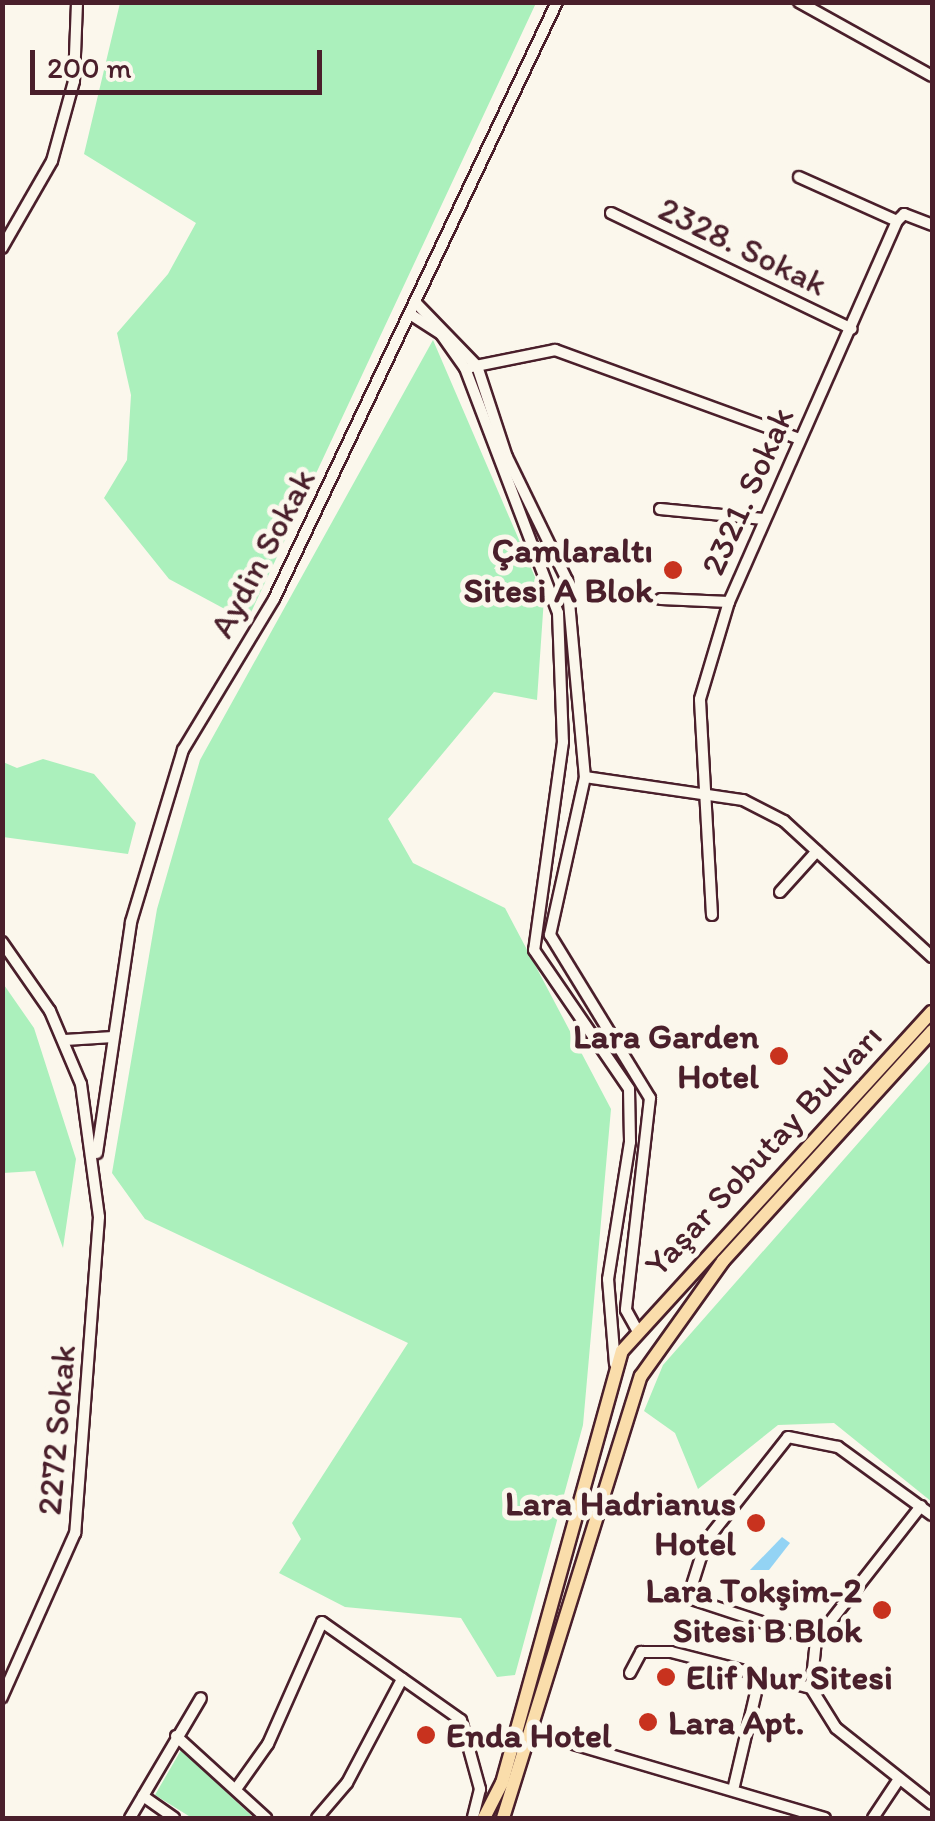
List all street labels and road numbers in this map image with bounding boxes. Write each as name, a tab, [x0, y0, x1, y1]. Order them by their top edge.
street label: 2328. Sokak	[652, 187, 834, 305]
street label: 2321. Sokak	[691, 401, 803, 581]
street label: Aydin Sokak	[200, 462, 324, 644]
street label: Yaşar Sobutay Bulvarı	[635, 1015, 891, 1285]
street label: 2272 Sokak	[28, 1343, 84, 1517]

